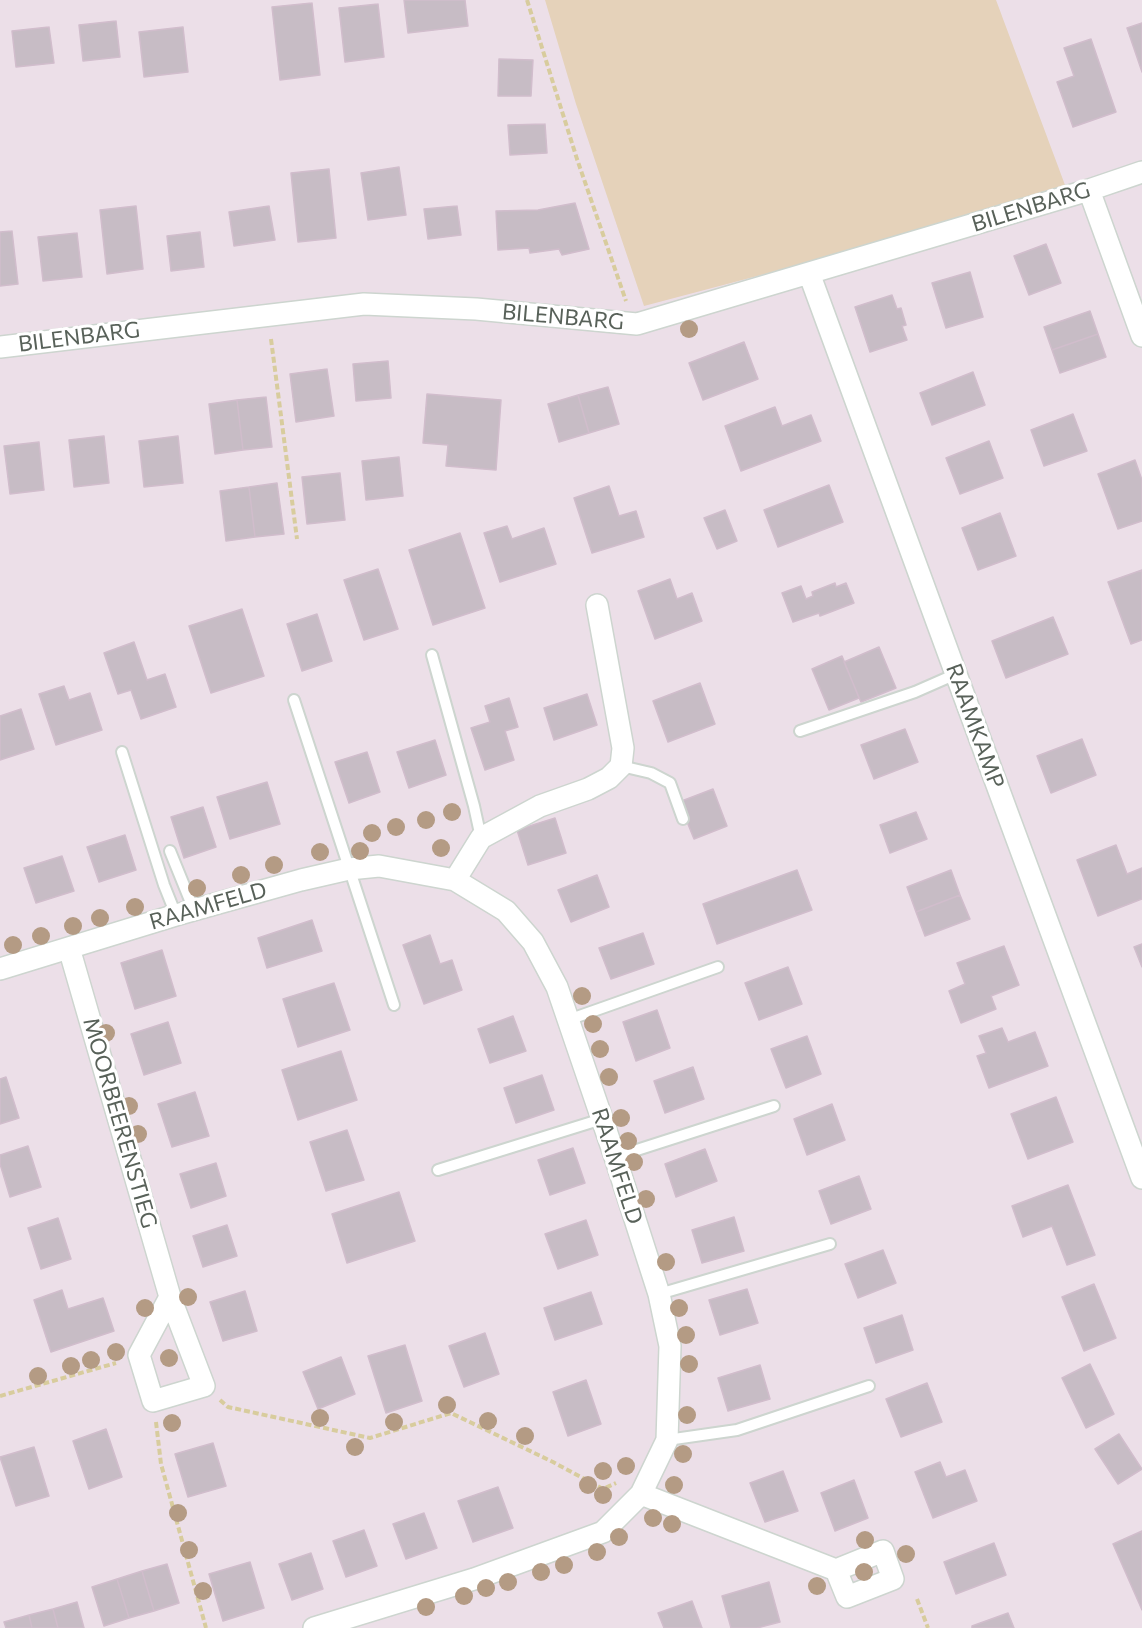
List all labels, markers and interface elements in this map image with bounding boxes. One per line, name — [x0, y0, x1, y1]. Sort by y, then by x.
street label: BILENBARG — [969, 176, 1093, 238]
street label: BILENBARG — [501, 299, 625, 335]
street label: BILENBARG — [17, 316, 141, 358]
street label: RAAMKAMP — [940, 660, 1010, 792]
street label: RAAMFELD — [146, 877, 270, 935]
street label: MOORBEERENSTIEG — [77, 1015, 163, 1231]
street label: RAAMFELD — [586, 1105, 648, 1227]

